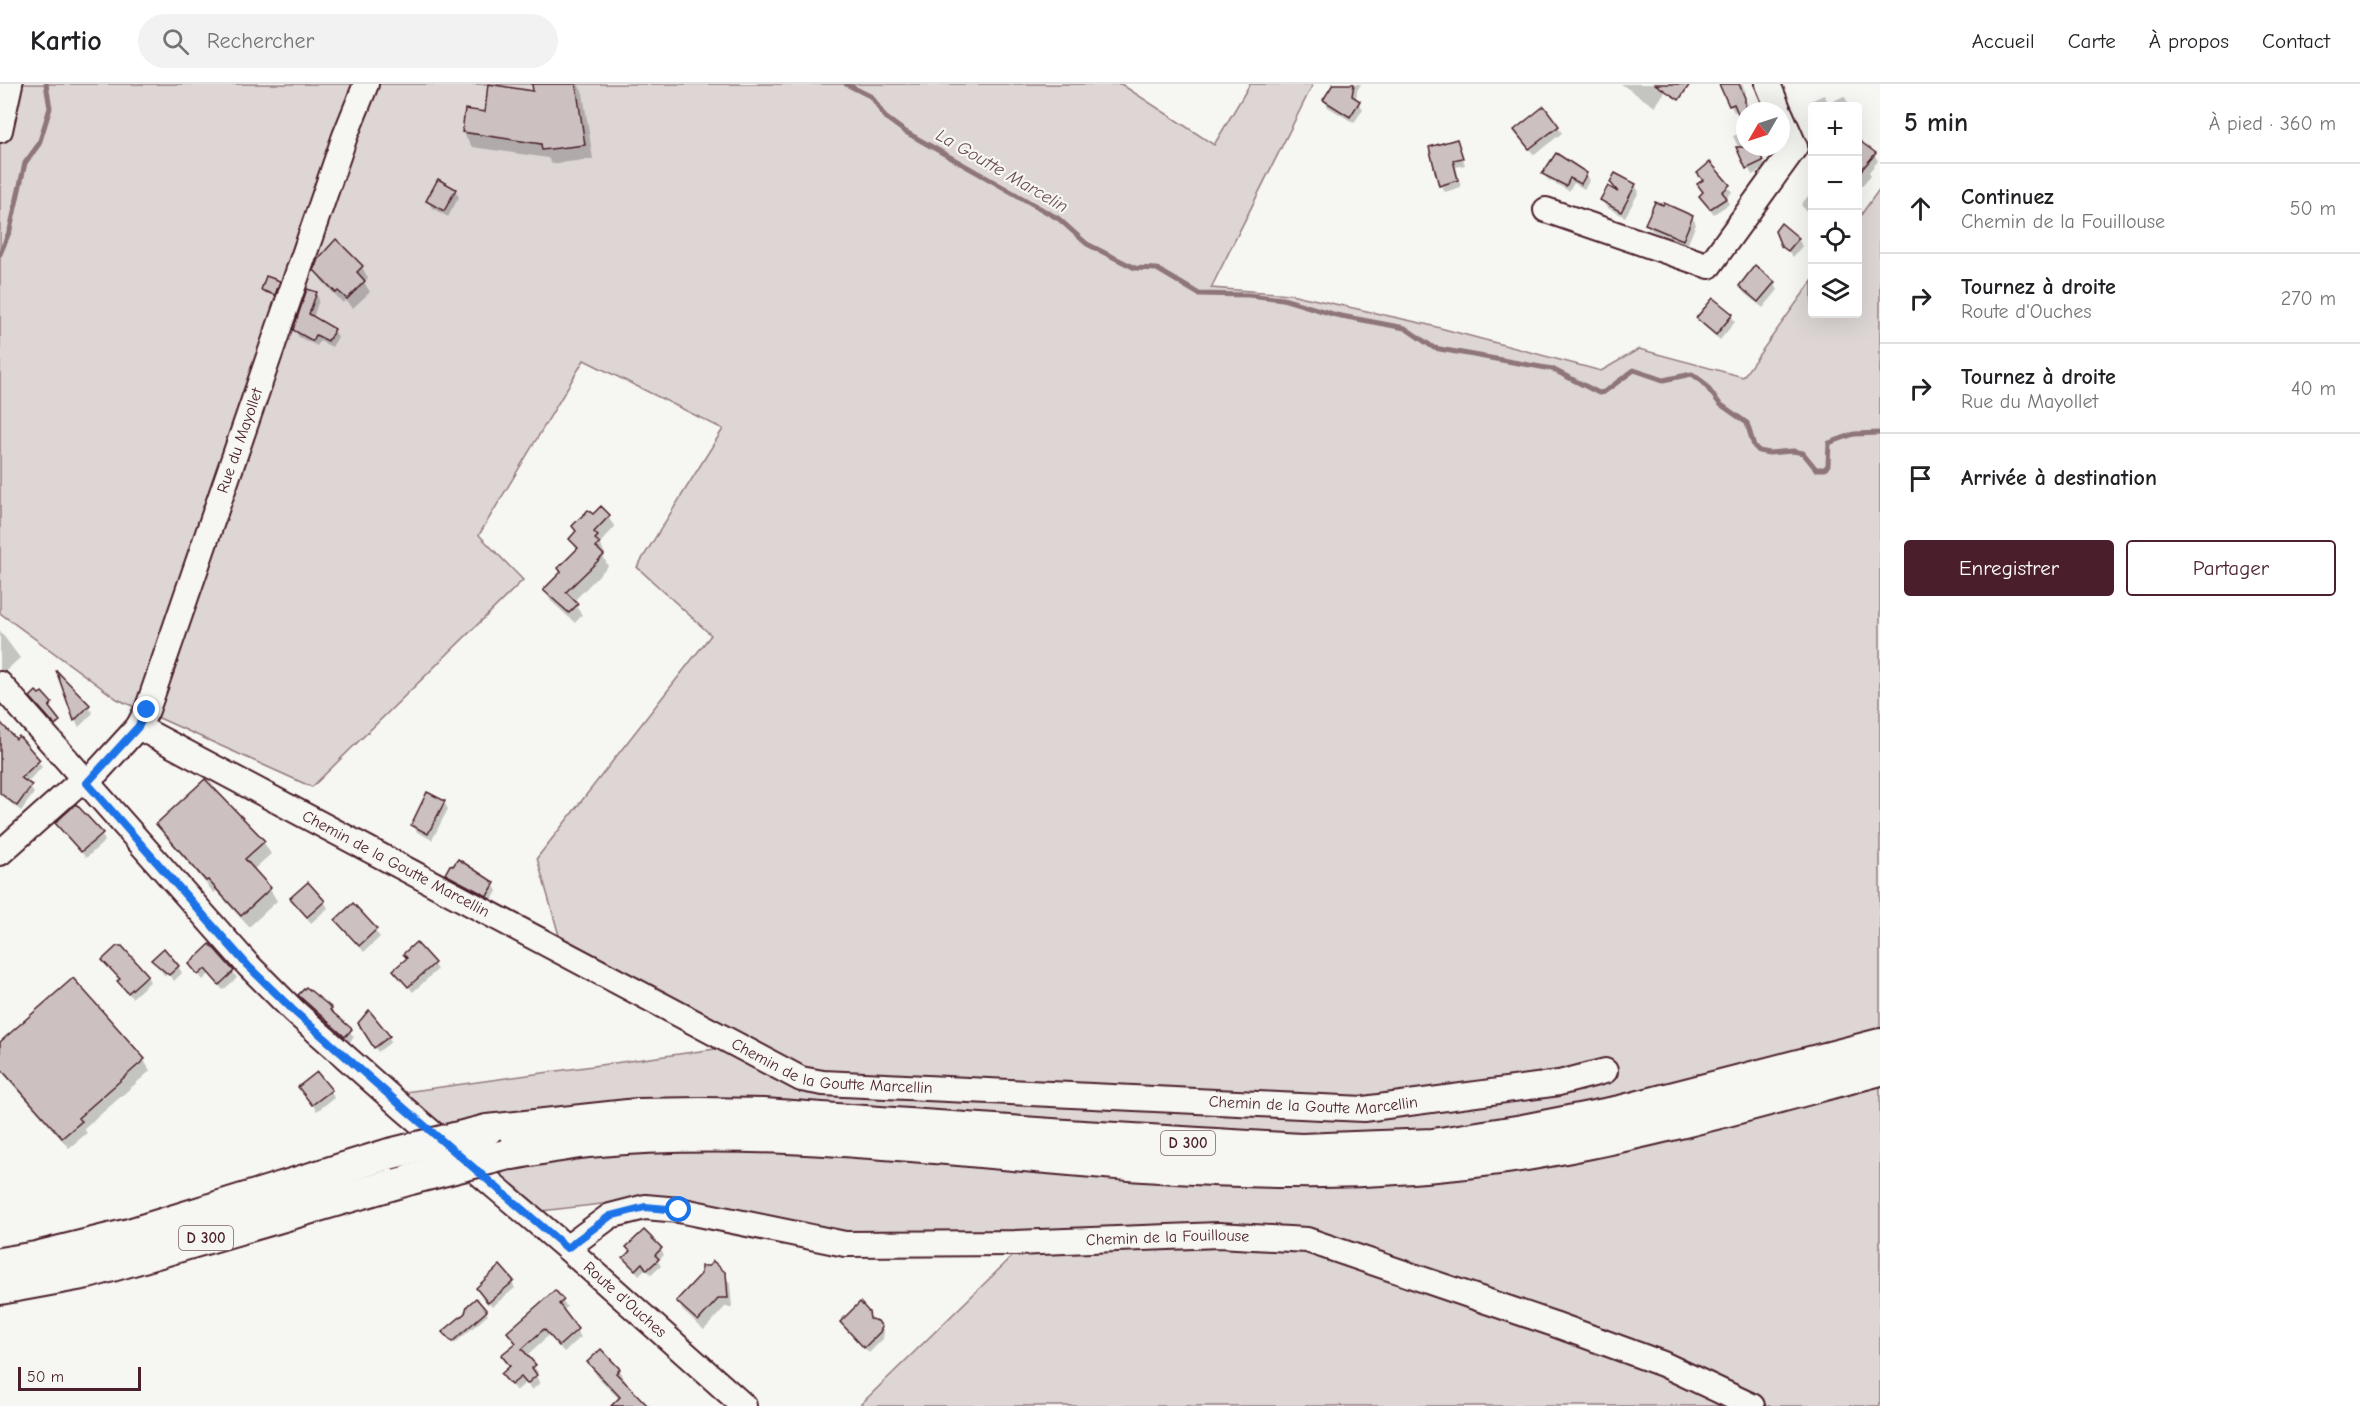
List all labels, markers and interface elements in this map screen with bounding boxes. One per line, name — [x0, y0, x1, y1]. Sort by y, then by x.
search box — [138, 14, 558, 68]
text: Kartio — [30, 25, 102, 57]
icon: search — [159, 25, 192, 58]
text: Rechercher — [207, 28, 314, 54]
text: Accueil — [1972, 29, 2035, 53]
text: Carte — [2068, 29, 2116, 53]
text: À propos — [2149, 29, 2229, 53]
text: Contact — [2262, 29, 2330, 53]
north arrow — [1736, 102, 1790, 156]
map controls — [1808, 102, 1862, 318]
button: + — [1808, 102, 1862, 156]
text: 5 min — [1904, 108, 1968, 138]
text: À pied · 360 m — [2209, 112, 2336, 135]
water label: La Goutte Marcelin — [932, 125, 1072, 217]
button: − — [1808, 156, 1862, 210]
text: Continuez — [1961, 184, 2054, 210]
icon: ahead — [1904, 192, 1937, 225]
text: 50 m — [2290, 197, 2336, 220]
button: locate — [1808, 210, 1862, 264]
text: Chemin de la Fouillouse — [1961, 210, 2165, 233]
button: layers — [1808, 264, 1862, 318]
text: Tournez à droite — [1961, 274, 2116, 300]
icon: right — [1904, 282, 1937, 315]
text: 270 m — [2281, 287, 2336, 310]
text: Route d'Ouches — [1961, 300, 2092, 323]
text: Tournez à droite — [1961, 364, 2116, 390]
icon: right — [1904, 372, 1937, 405]
text: 40 m — [2291, 377, 2336, 400]
street label: Rue du Mayollet — [214, 385, 267, 495]
text: Rue du Mayollet — [1961, 390, 2098, 413]
icon: arrive — [1904, 462, 1937, 495]
text: Arrivée à destination — [1961, 465, 2157, 491]
button: Enregistrer — [1904, 540, 2114, 596]
button: Partager — [2126, 540, 2336, 596]
route end — [133, 696, 159, 722]
street label: Chemin de la Goutte Marcellin — [299, 807, 493, 921]
street label: Chemin de la Goutte Marcellin — [728, 1035, 933, 1097]
street label: Chemin de la Goutte Marcellin — [1208, 1093, 1419, 1118]
road number: D 300 — [1161, 1131, 1215, 1155]
route start — [665, 1196, 691, 1222]
road number: D 300 — [179, 1226, 233, 1250]
street label: Chemin de la Fouillouse — [1086, 1226, 1250, 1249]
street label: Route d'Ouches — [580, 1258, 670, 1341]
scale bar — [18, 1364, 141, 1392]
text: 50 m — [27, 1368, 64, 1386]

